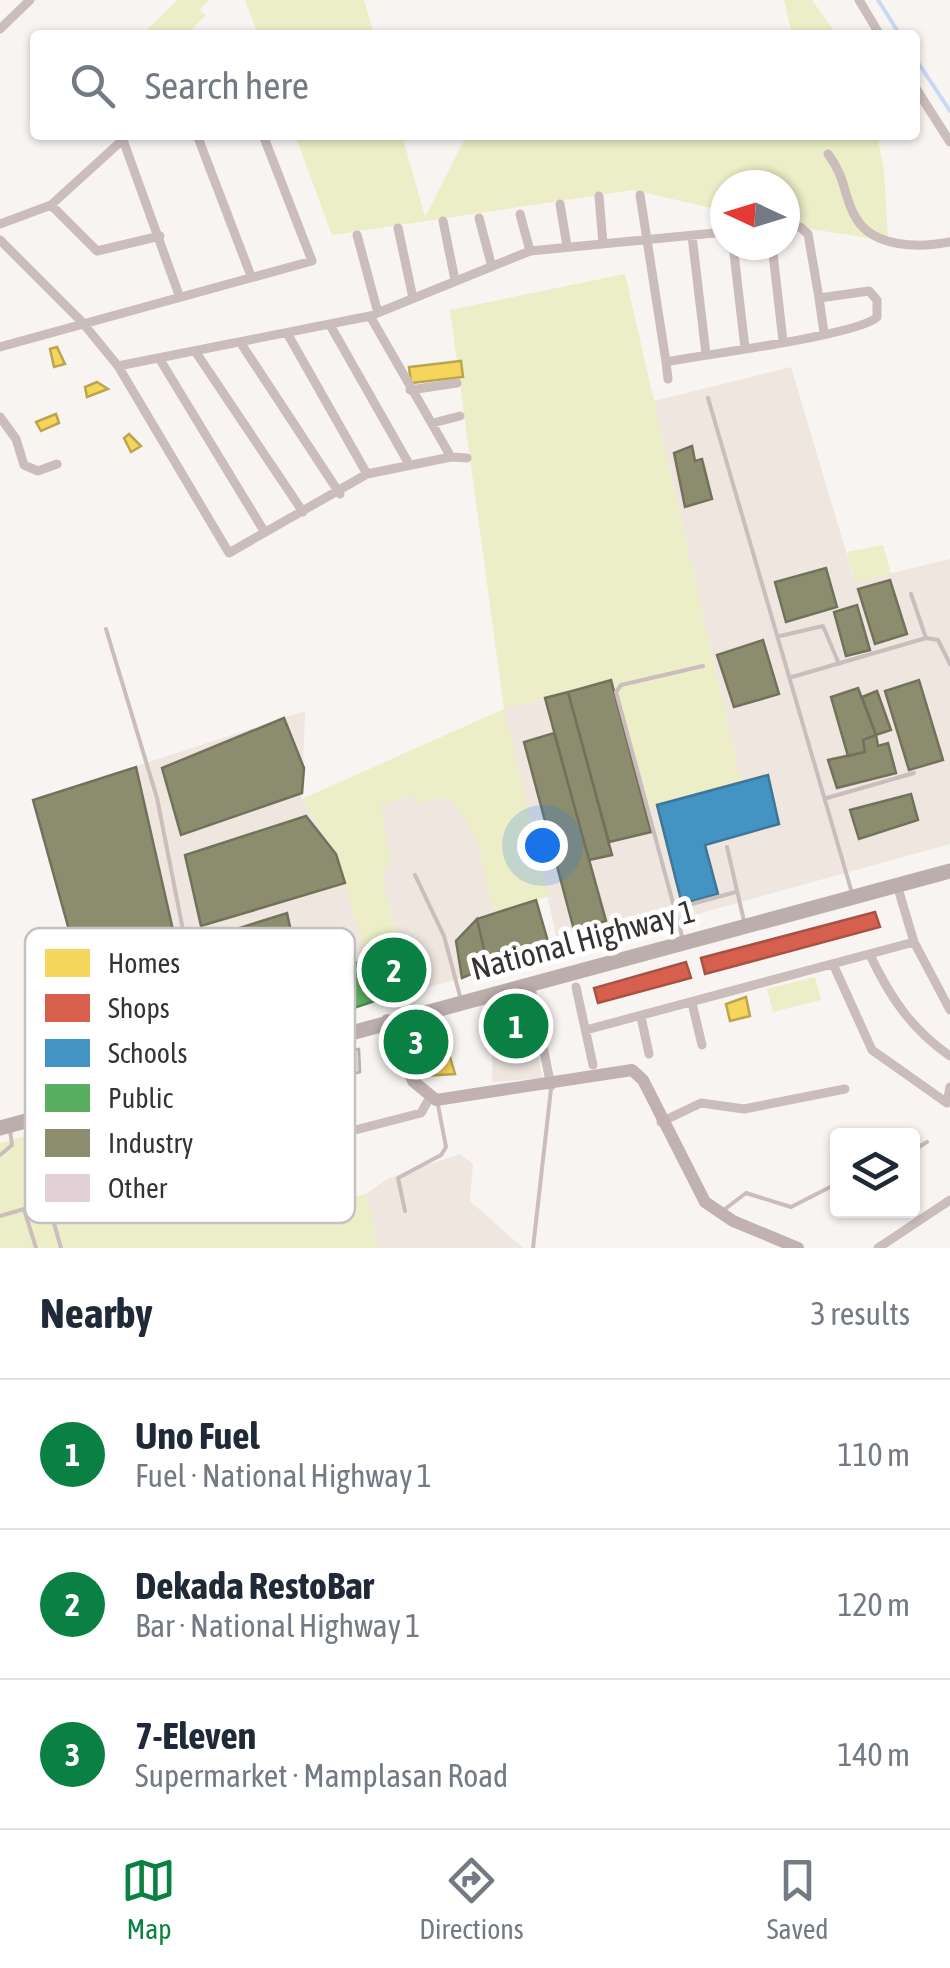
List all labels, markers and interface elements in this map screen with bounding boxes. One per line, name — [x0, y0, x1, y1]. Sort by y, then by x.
search box — [30, 30, 920, 140]
icon: search — [65, 58, 120, 113]
text: Search here — [145, 64, 309, 107]
north arrow — [710, 170, 800, 260]
your location — [517, 820, 568, 871]
street label: National Highway 1 — [467, 892, 699, 987]
legend — [25, 928, 355, 1223]
pin: 2 — [362, 932, 426, 1008]
text: Homes — [108, 947, 180, 979]
pin: 1 — [484, 988, 548, 1064]
text: Shops — [108, 992, 170, 1024]
pin: 3 — [384, 1004, 448, 1080]
text: Schools — [108, 1037, 187, 1069]
text: Public — [108, 1082, 173, 1114]
text: Industry — [108, 1127, 193, 1159]
map controls — [830, 1128, 920, 1218]
button: layers — [830, 1128, 920, 1218]
text: Other — [108, 1172, 168, 1204]
text: Nearby — [40, 1289, 153, 1337]
text: 3 results — [811, 1295, 910, 1332]
text: Uno Fuel — [135, 1414, 260, 1457]
text: 1 — [65, 1436, 80, 1473]
text: 110 m — [837, 1436, 910, 1473]
text: Fuel · National Highway 1 — [135, 1457, 432, 1494]
text: Dekada RestoBar — [135, 1564, 374, 1607]
text: 2 — [65, 1586, 80, 1623]
text: 120 m — [837, 1586, 910, 1623]
text: Bar · National Highway 1 — [135, 1607, 420, 1644]
text: 7-Eleven — [135, 1714, 256, 1757]
text: 3 — [65, 1736, 80, 1773]
text: 140 m — [837, 1736, 910, 1773]
text: Supermarket · Mamplasan Road — [135, 1757, 508, 1794]
tab: Map — [121, 1853, 176, 1945]
tab: Directions — [419, 1853, 524, 1945]
tab: Saved — [767, 1853, 829, 1945]

